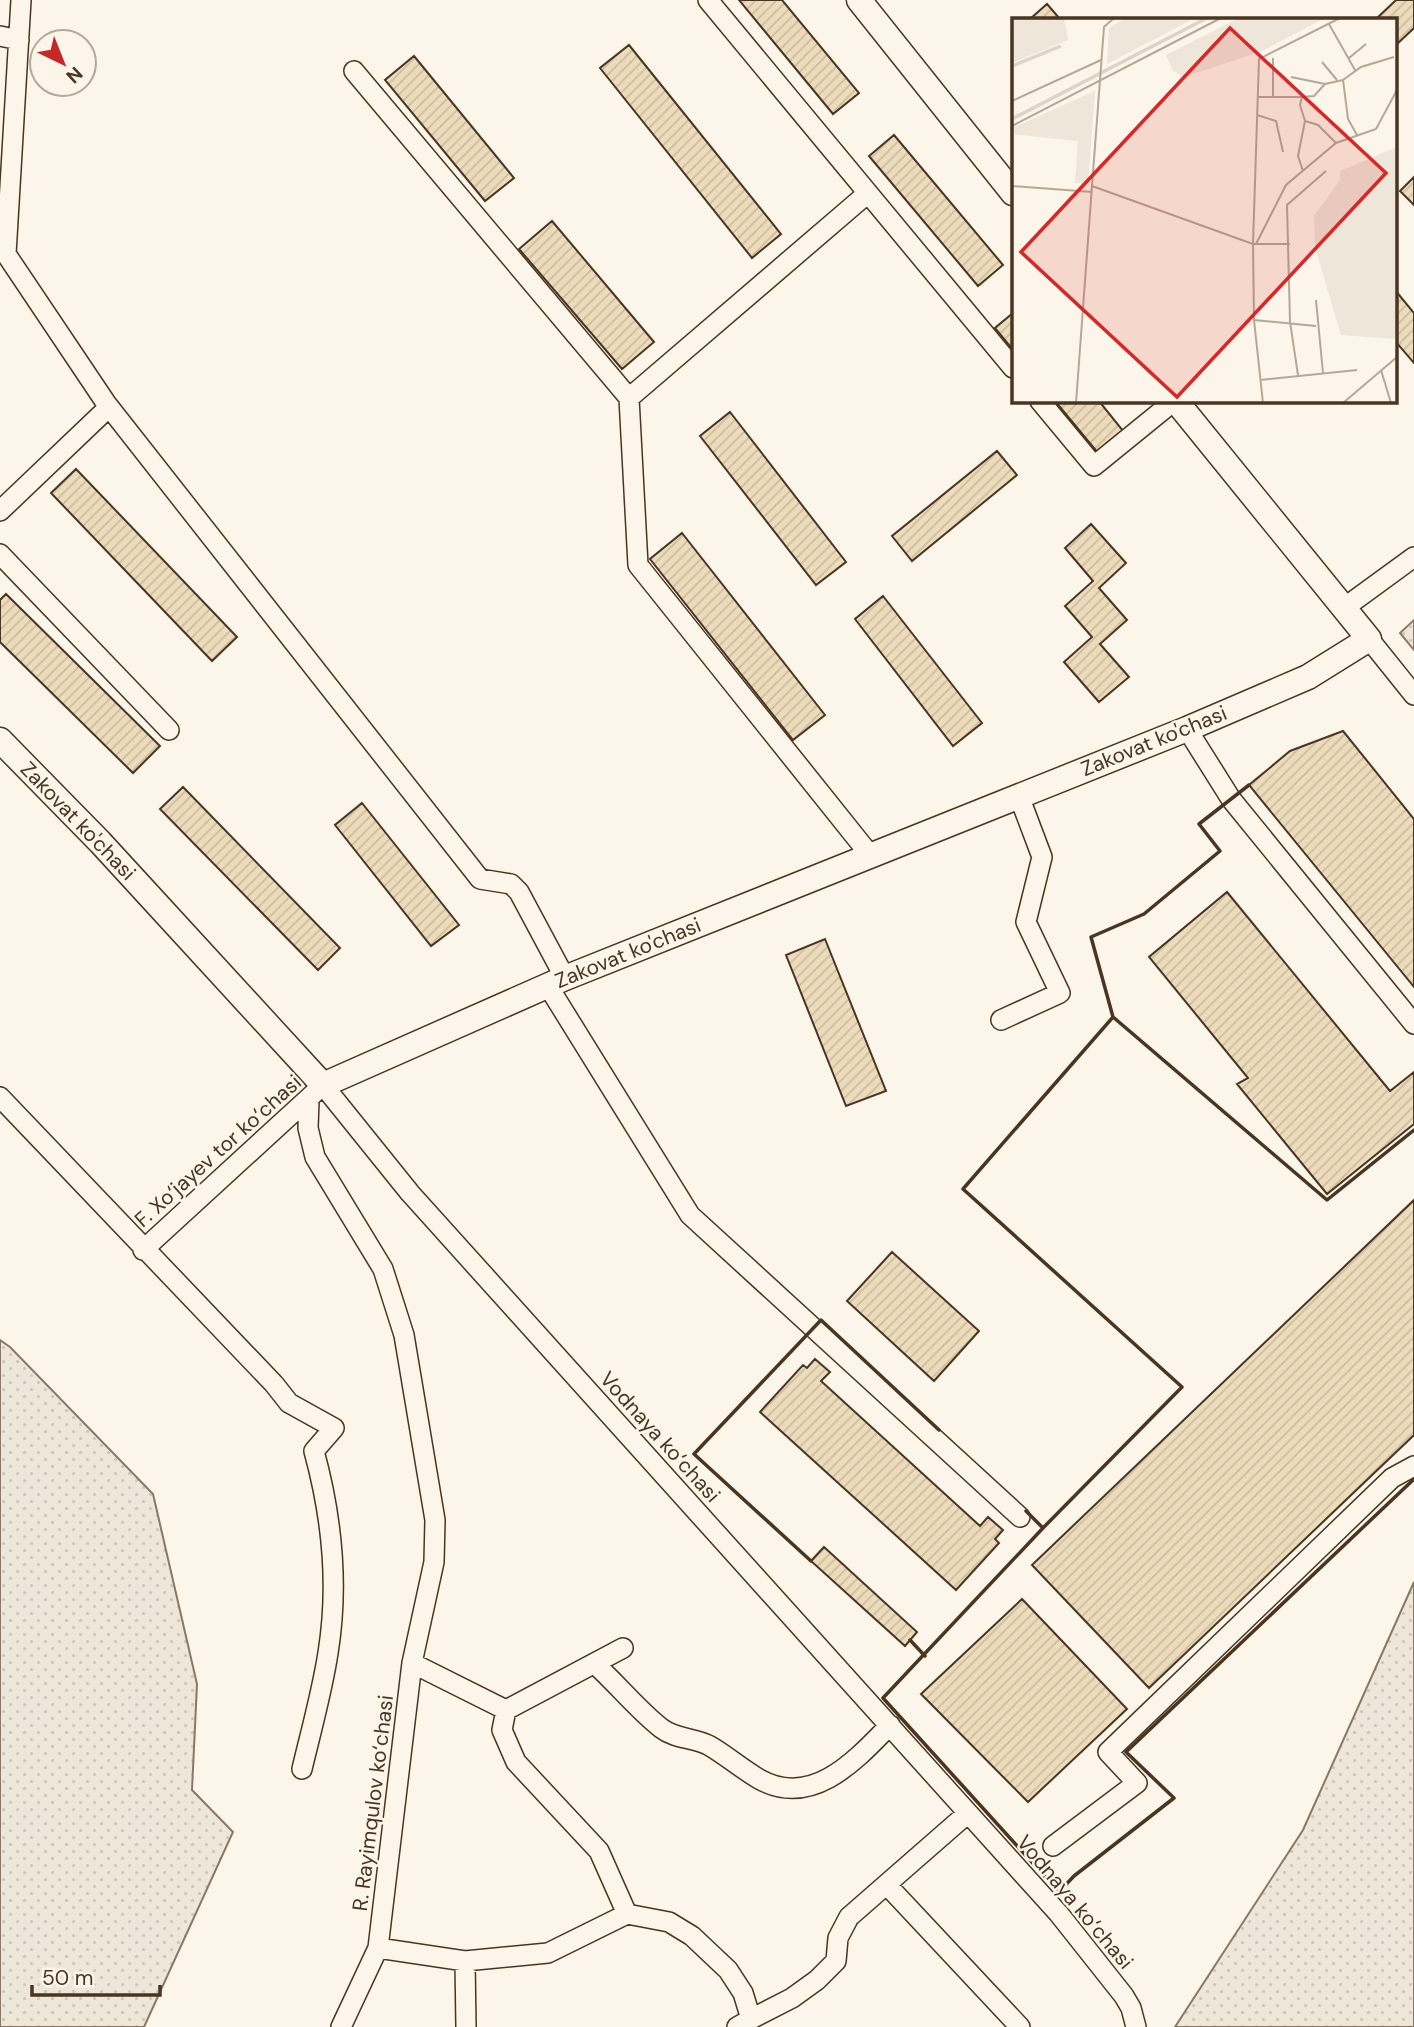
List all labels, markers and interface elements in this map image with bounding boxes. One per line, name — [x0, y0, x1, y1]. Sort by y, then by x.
inset map — [1012, 18, 1396, 402]
north arrow — [28, 28, 98, 98]
text: N — [61, 61, 88, 89]
street label: Zakovat ko'chasi — [1077, 699, 1231, 783]
street label: Zakovat ko'chasi — [14, 756, 142, 886]
street label: Zakovat ko'chasi — [551, 911, 705, 995]
street label: F. Xo‘jayev tor ko‘chasi — [129, 1069, 307, 1233]
street label: Vodnaya ko‘chasi — [594, 1365, 726, 1509]
street label: R. Rayimqulov ko‘chasi — [346, 1694, 400, 1912]
street label: Vodnaya ko‘chasi — [1011, 1829, 1139, 1975]
scale bar — [32, 1954, 159, 1998]
text: 50 m — [42, 1964, 93, 1992]

